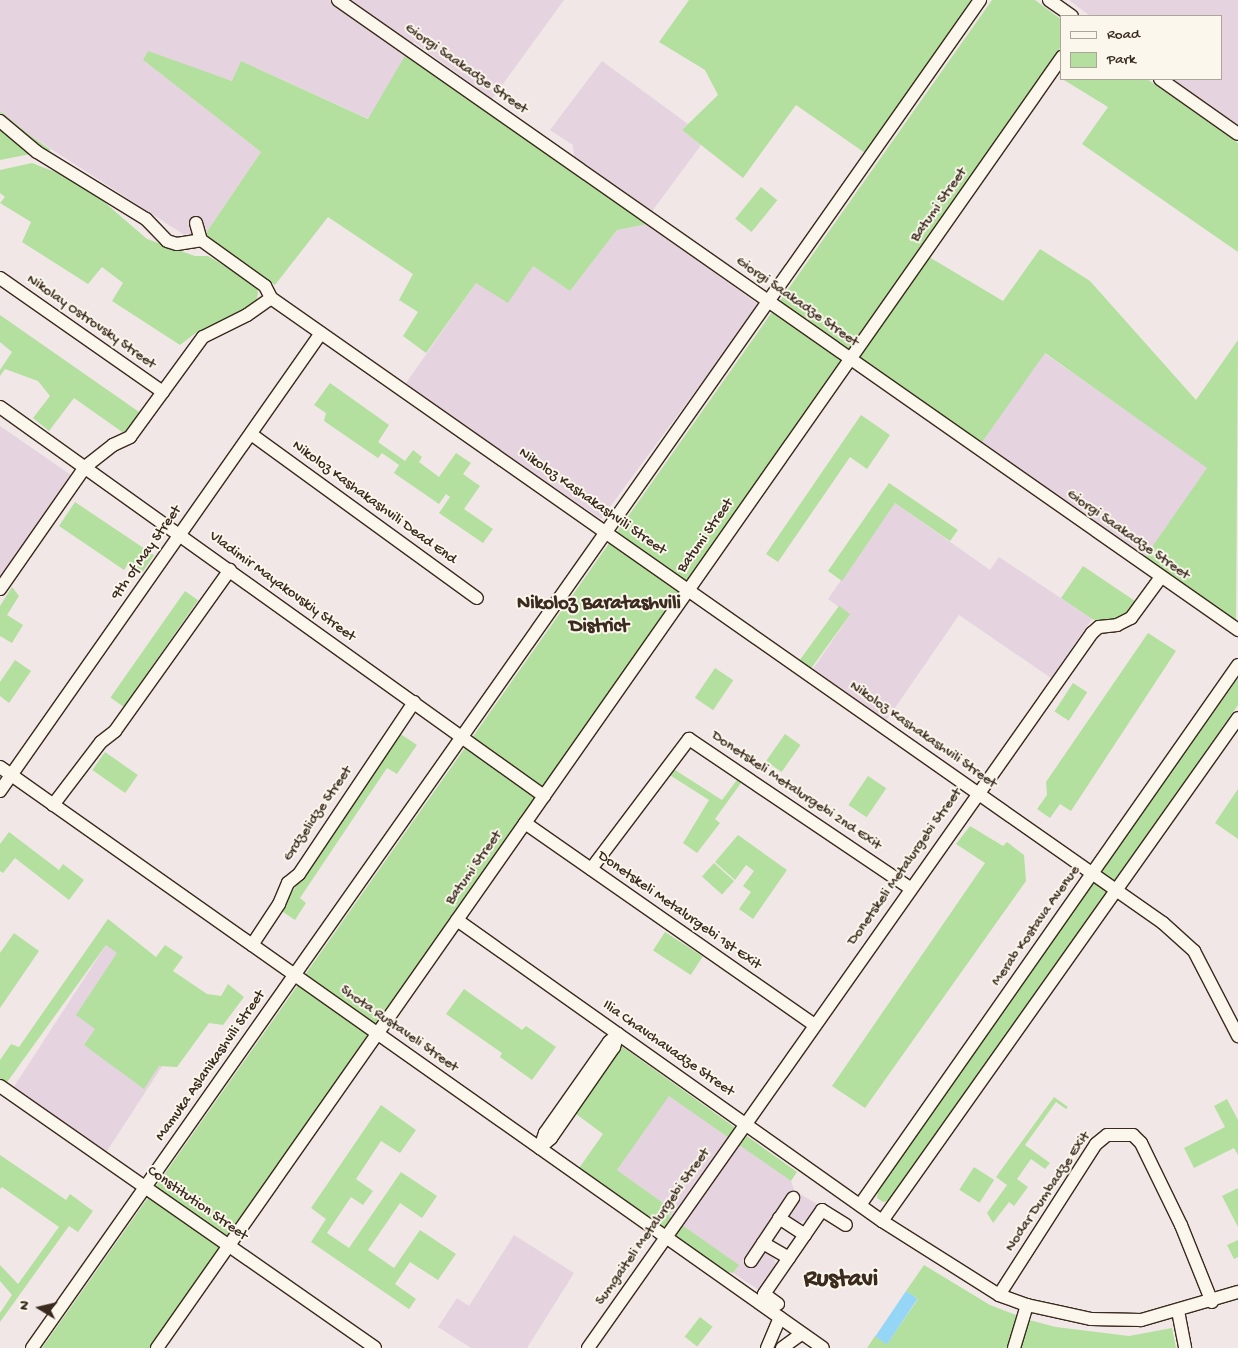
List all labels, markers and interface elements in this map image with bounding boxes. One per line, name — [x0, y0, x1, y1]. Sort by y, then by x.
legend — [1060, 15, 1223, 80]
street label: Giorgi Saakadze Street — [401, 20, 531, 118]
text: Road — [1107, 26, 1140, 44]
text: Park — [1107, 51, 1136, 69]
street label: Batumi Street — [907, 164, 971, 246]
street label: Giorgi Saakadze Street — [732, 253, 862, 351]
street label: Nikolay Ostrovsky Street — [23, 271, 159, 373]
street label: Nikoloz Kashakashvili Dead End — [288, 437, 460, 569]
street label: Nikoloz Kashakashvili Street — [515, 444, 669, 560]
street label: Giorgi Saakadze Street — [1063, 486, 1193, 584]
street label: Batumi Street — [674, 495, 738, 577]
street label: 9th of May Street — [108, 502, 186, 604]
street label: Vladimir Mayakovskiy Street — [205, 528, 359, 646]
district label: Nikoloz Baratashvili District — [517, 593, 681, 640]
street label: Nikoloz Kashakashvili Street — [846, 677, 1000, 793]
street label: Donetskeli Metalurgebi 2nd Exit — [708, 727, 884, 855]
street label: Grdzelidze Street — [279, 763, 357, 865]
street label: Donetskeli Metalurgebi Street — [844, 785, 966, 949]
street label: Batumi Street — [442, 827, 506, 909]
street label: Donetskeli Metalurgebi 1st Exit — [594, 847, 764, 975]
street label: Merab Kostava Avenue — [988, 862, 1084, 990]
street label: Shota Rustaveli Street — [336, 981, 462, 1077]
street label: Mamuka Aslanikashvili Street — [152, 987, 270, 1145]
street label: Ilia Chavchavadze Street — [599, 997, 737, 1101]
street label: Nodar Dumbadze Exit — [1001, 1129, 1095, 1255]
street label: Sumgaiteli Metalurgebi Street — [592, 1145, 714, 1309]
street label: Constitution Street — [143, 1163, 251, 1245]
district label: Rustavi — [804, 1266, 878, 1296]
north arrow — [15, 1283, 65, 1333]
text: N — [16, 1300, 34, 1311]

